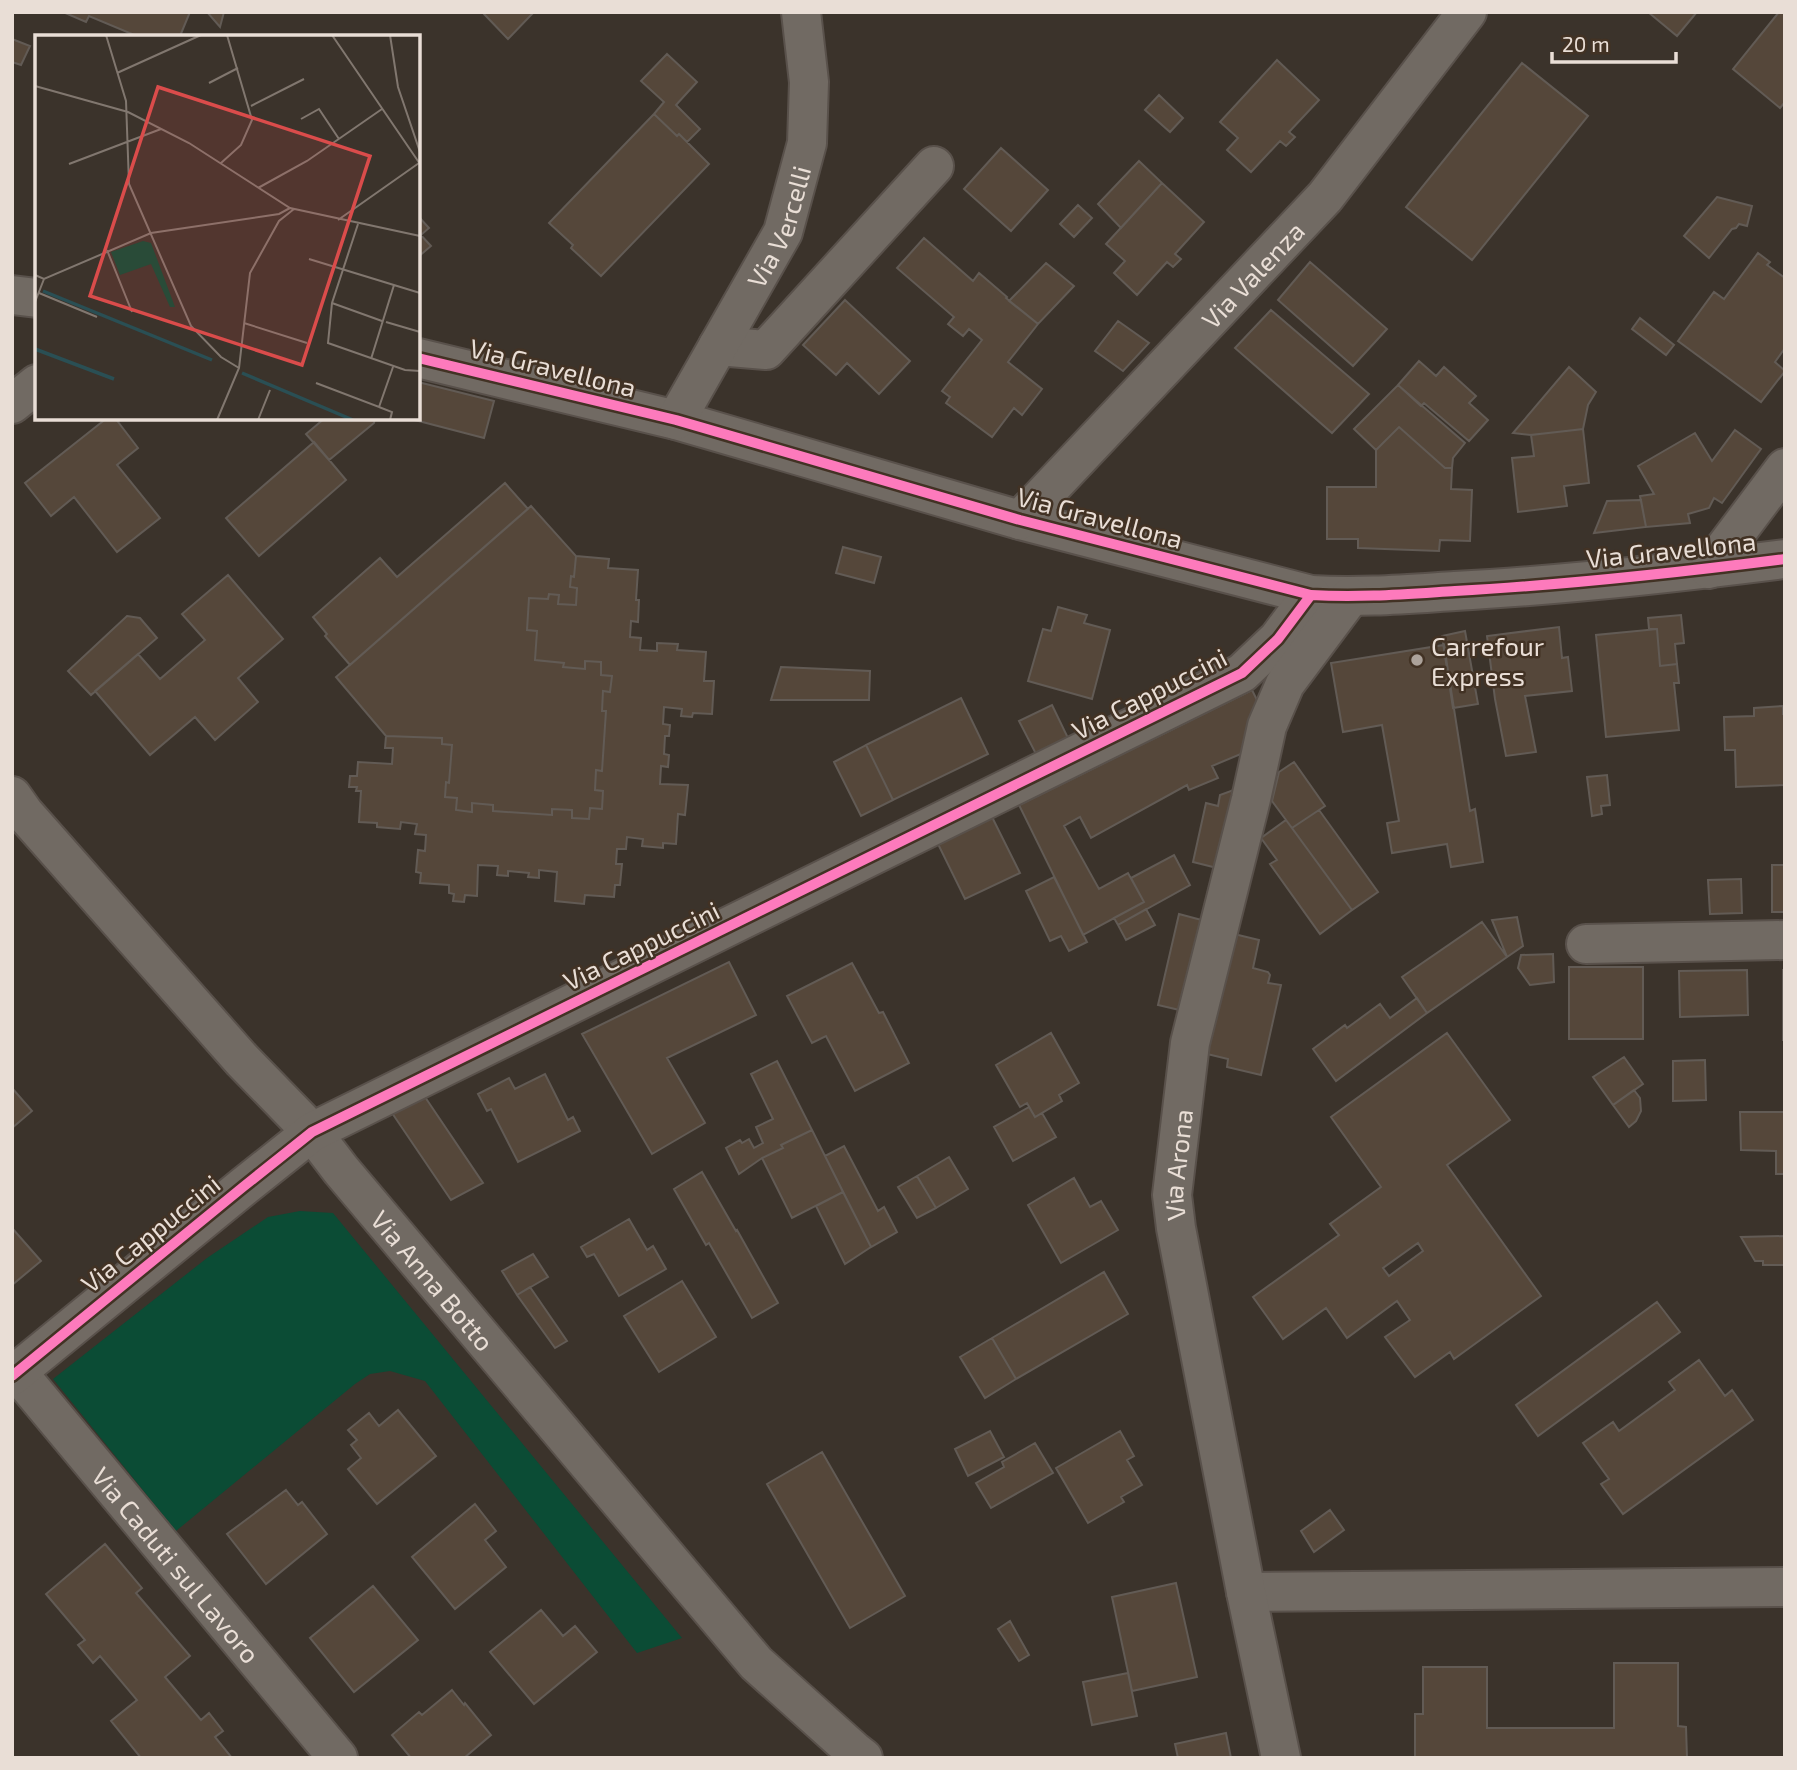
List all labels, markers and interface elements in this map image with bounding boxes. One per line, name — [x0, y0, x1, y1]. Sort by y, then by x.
scale bar — [1552, 21, 1676, 65]
text: 20 m — [1562, 31, 1610, 56]
inset map — [35, 35, 420, 420]
street label: Via Vercelli — [739, 162, 816, 293]
street label: Via Valenza — [1194, 214, 1310, 334]
street label: Via Gravellona — [467, 331, 639, 403]
street label: Via Gravellona — [1014, 480, 1186, 554]
street label: Via Gravellona — [1585, 525, 1757, 573]
place label: Carrefour Express — [1431, 630, 1544, 691]
street label: Via Cappuccini — [1066, 641, 1232, 745]
marker: Carrefour Express — [1409, 652, 1425, 668]
street label: Via Cappuccini — [558, 894, 724, 996]
street label: Via Arona — [1156, 1107, 1198, 1222]
street label: Via Cappuccini — [74, 1168, 226, 1298]
street label: Via Anna Botto — [366, 1203, 501, 1356]
street label: Via Caduti sul Lavoro — [87, 1460, 267, 1668]

